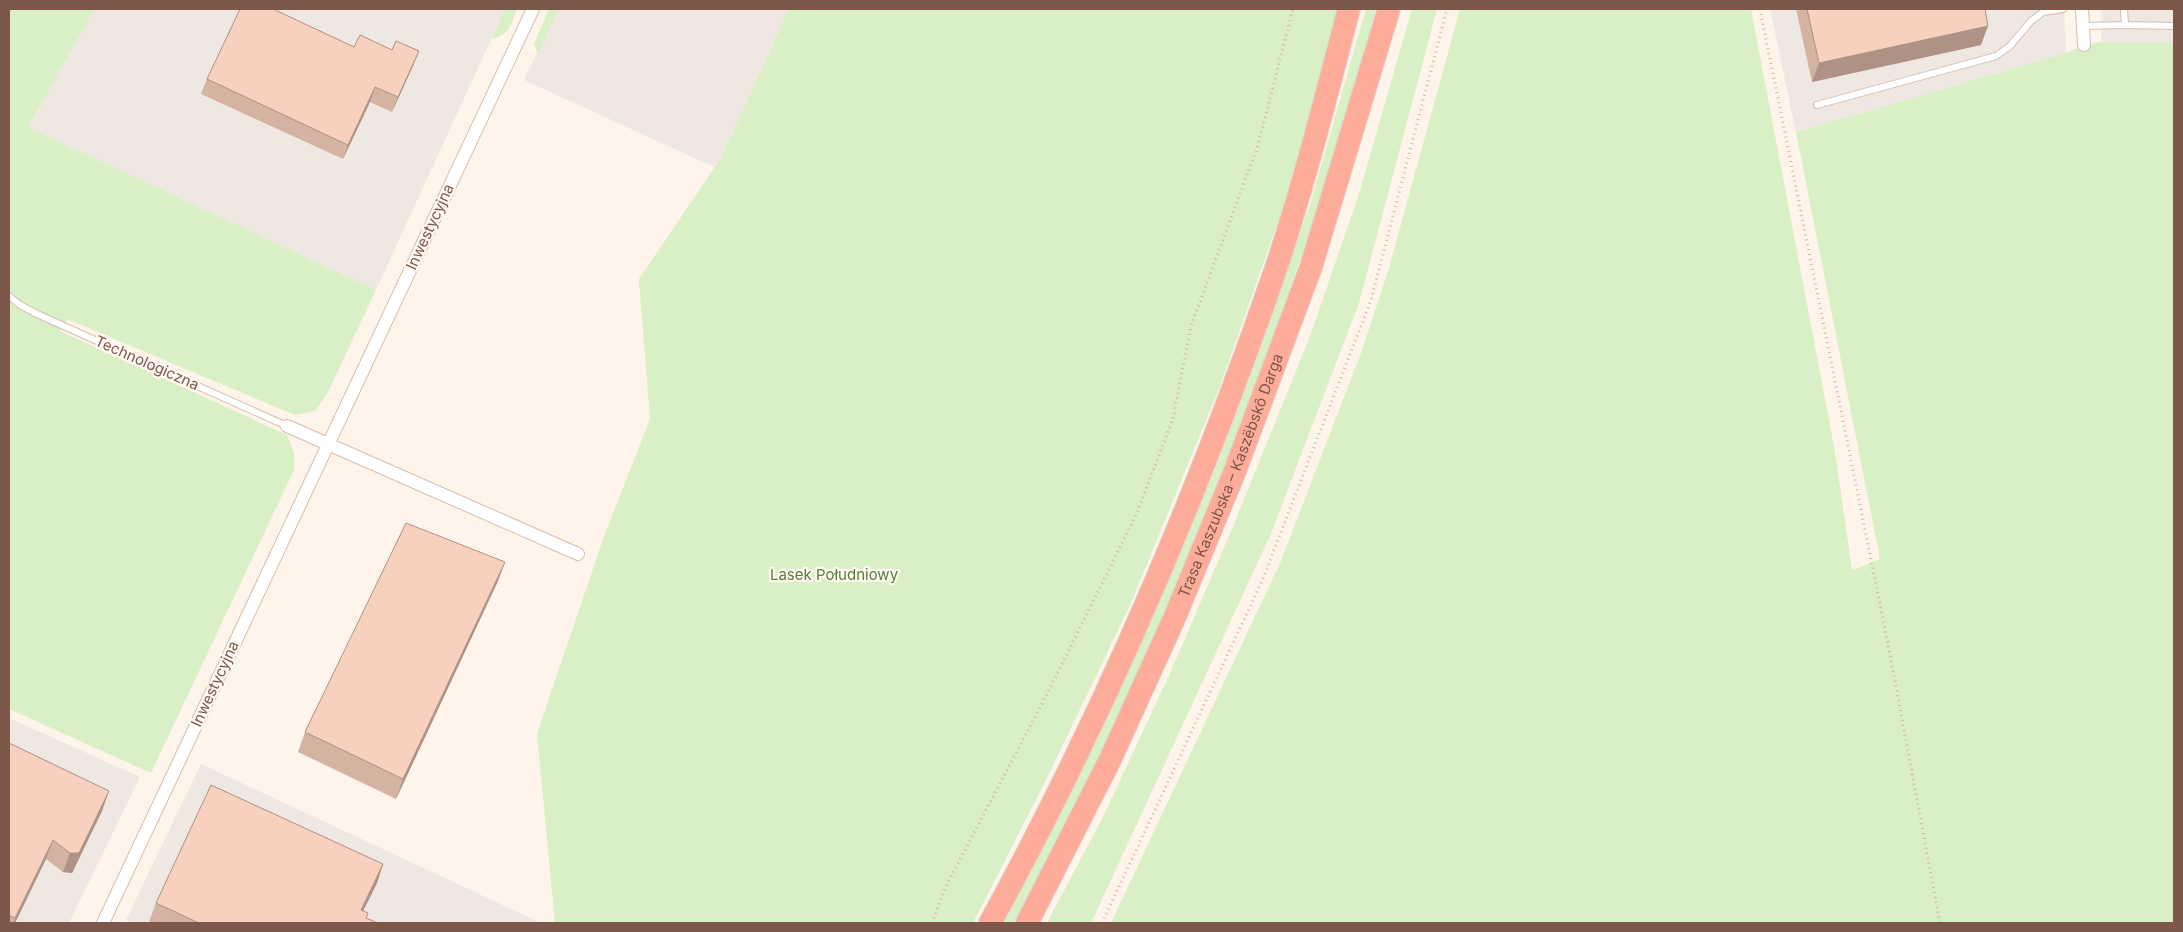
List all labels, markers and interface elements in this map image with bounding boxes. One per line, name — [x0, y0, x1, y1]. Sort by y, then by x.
street label: Inwestycyjna — [401, 181, 458, 273]
street label: Technologiczna — [92, 331, 202, 394]
street label: Trasa Kaszubska – Kaszëbskô Darga — [1174, 351, 1287, 600]
park label: Lasek Południowy — [770, 565, 899, 584]
street label: Inwestycyjna — [186, 638, 243, 730]

